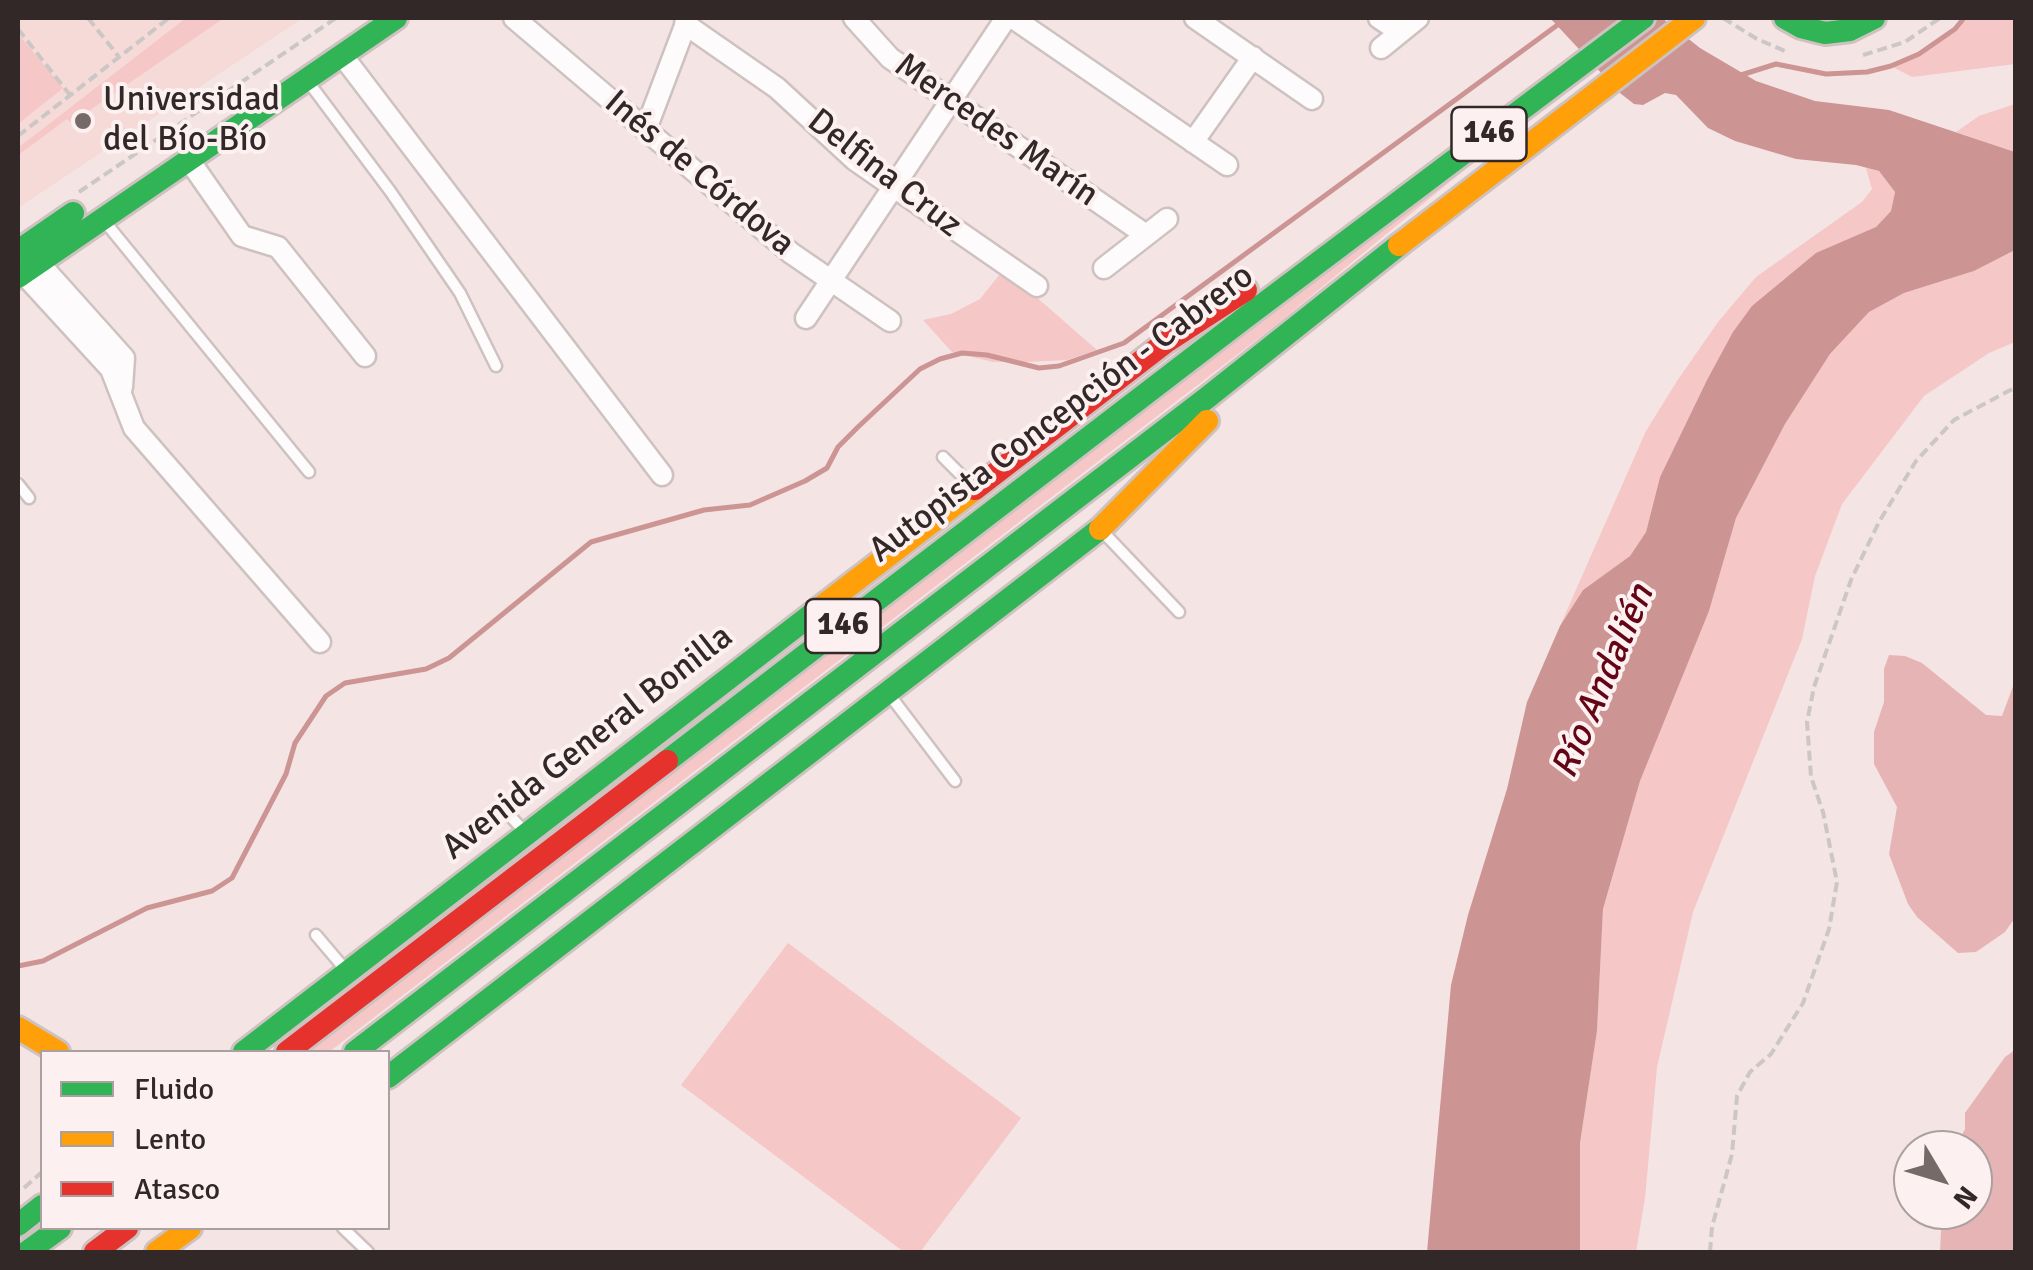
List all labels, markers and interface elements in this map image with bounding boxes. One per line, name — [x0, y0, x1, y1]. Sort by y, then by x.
street label: Mercedes Marín — [886, 45, 1106, 217]
place label: Universidad del Bío-Bío — [103, 80, 280, 162]
street label: Inés de Córdova — [595, 82, 803, 266]
street label: Delfina Cruz — [799, 101, 969, 247]
road number: 146 — [1452, 107, 1526, 161]
marker: Universidad del Bío-Bío — [72, 110, 94, 132]
street label: Autopista Concepción - Cabrero — [862, 256, 1262, 572]
water label: Río Andalién — [1543, 578, 1665, 786]
road number: 146 — [806, 599, 880, 653]
street label: Avenida General Bonilla — [434, 616, 742, 870]
legend — [40, 1050, 390, 1230]
text: Fluido — [134, 1071, 214, 1108]
text: Lento — [134, 1121, 206, 1158]
north arrow — [1893, 1130, 1993, 1230]
text: Atasco — [134, 1171, 220, 1208]
text: N — [1946, 1179, 1984, 1215]

